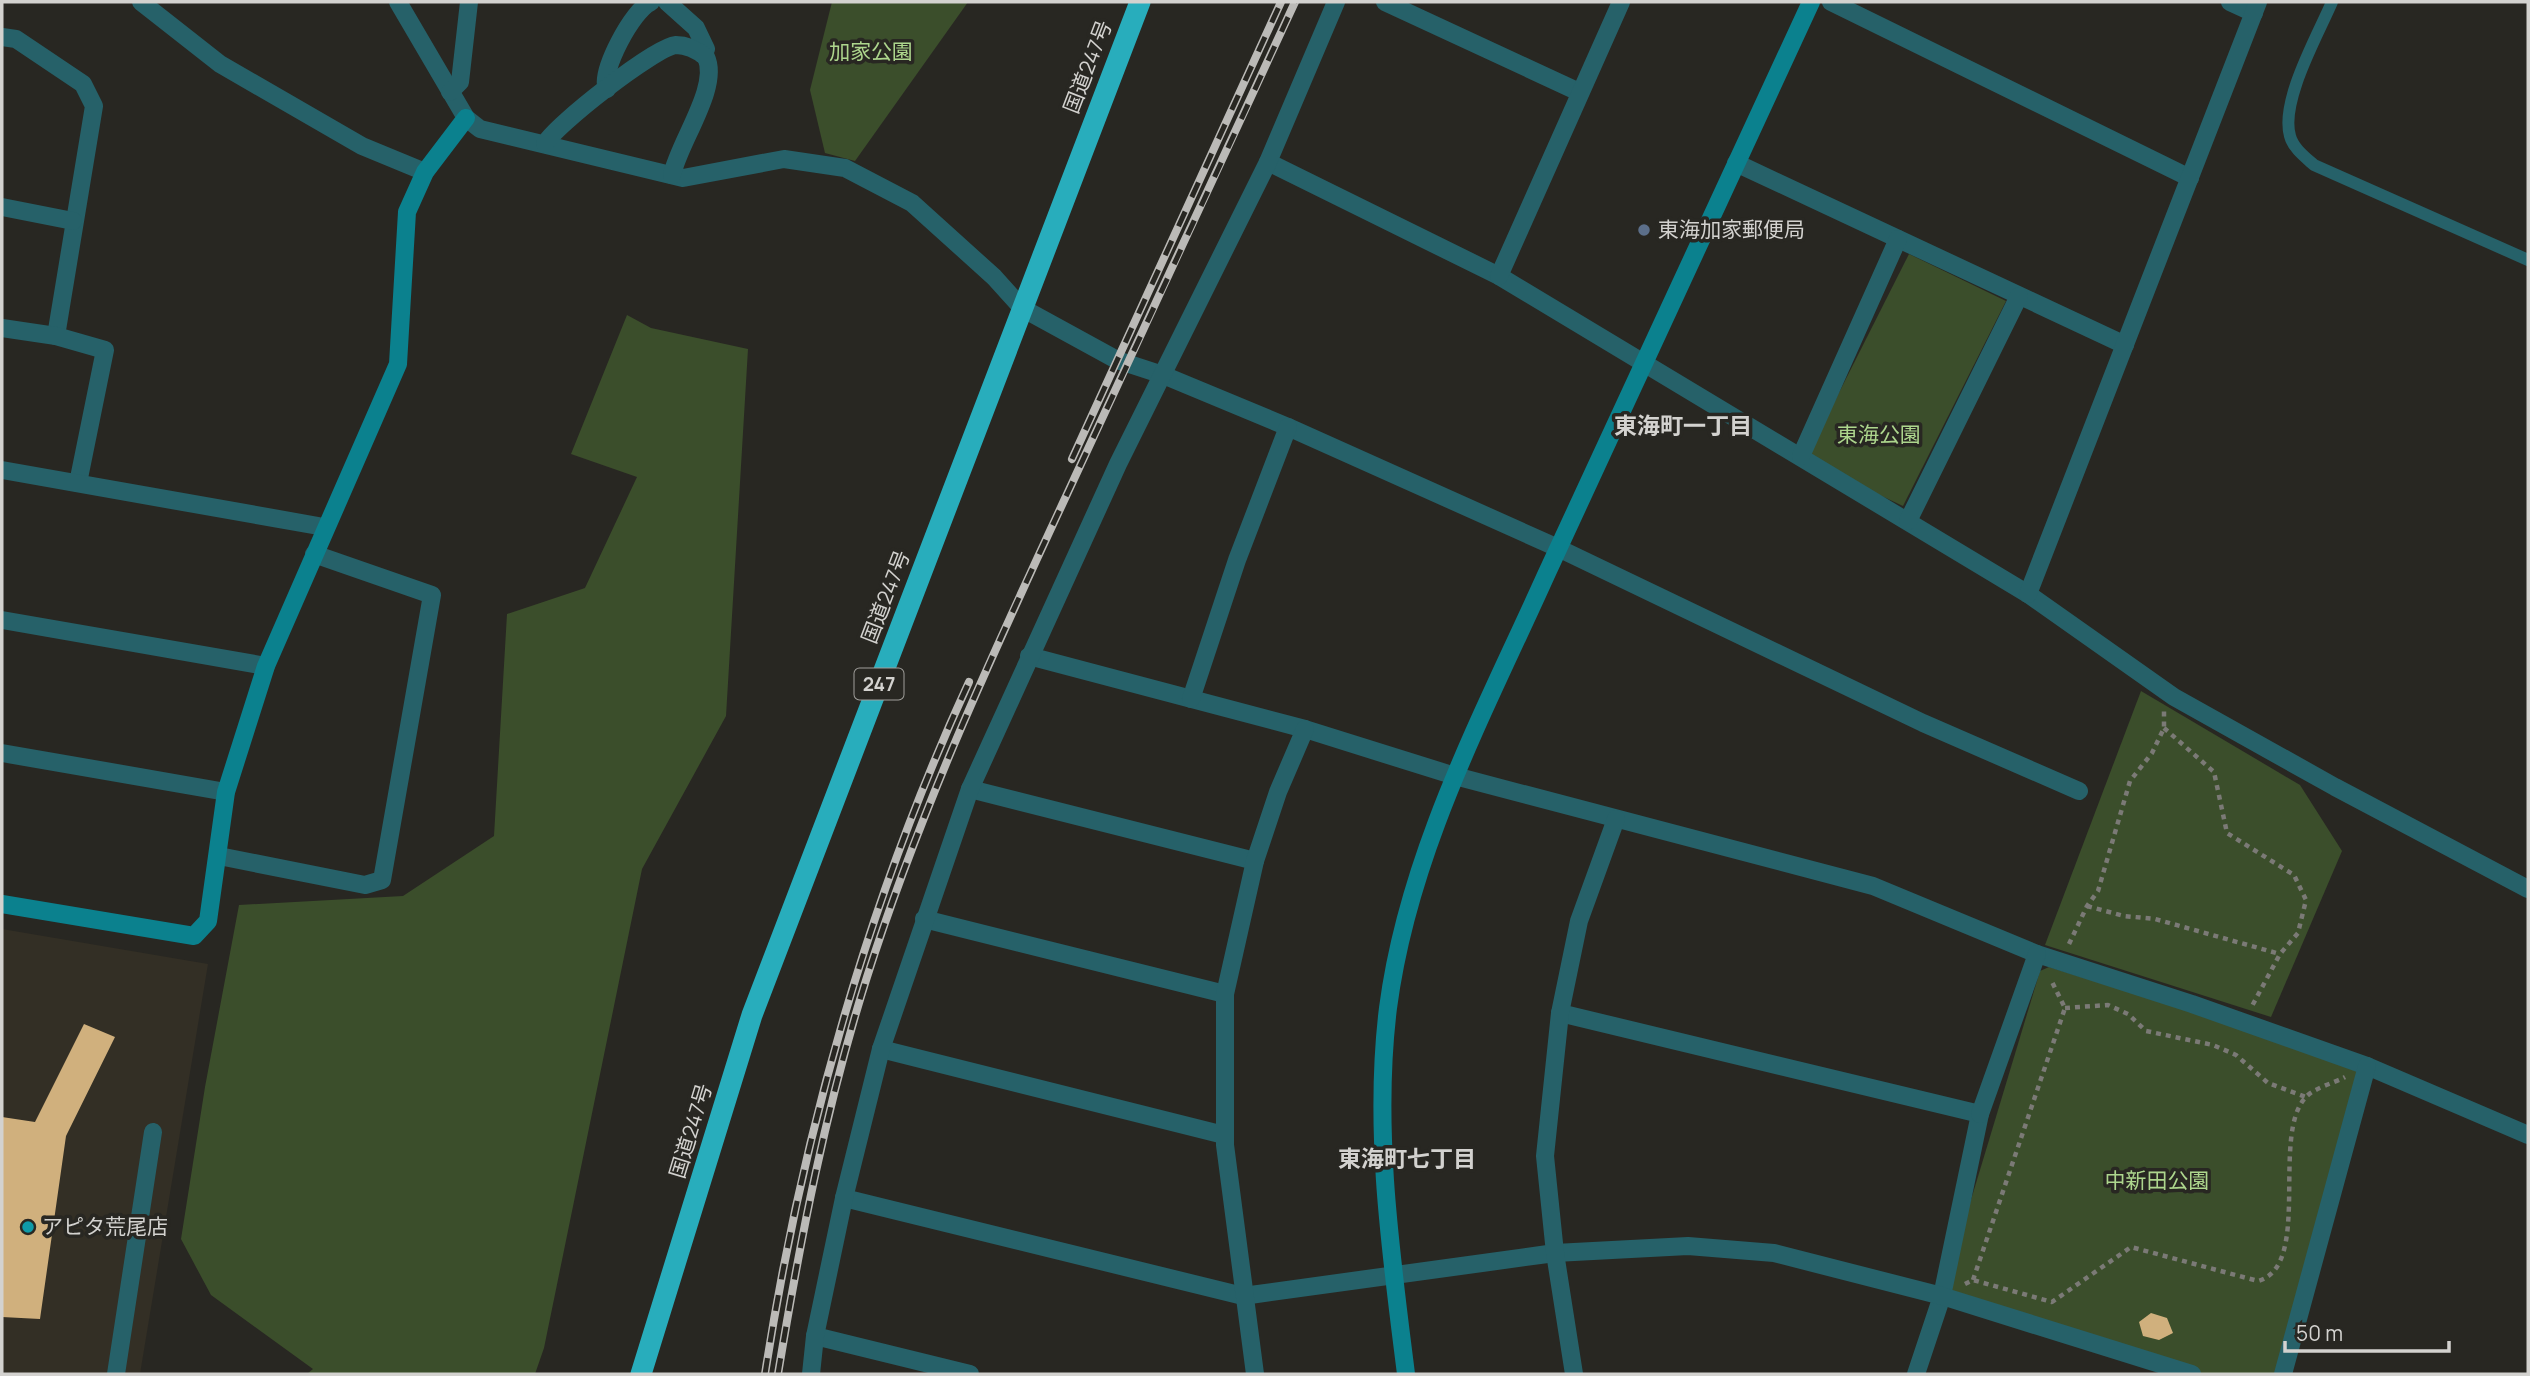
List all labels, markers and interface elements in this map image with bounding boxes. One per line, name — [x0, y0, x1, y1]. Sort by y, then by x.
street label: 国道247号 — [1057, 16, 1118, 117]
park label: 加家公園 — [829, 37, 913, 65]
place label: 東海加家郵便局 — [1658, 215, 1805, 243]
marker: 東海加家郵便局 — [1636, 222, 1652, 238]
district label: 東海町一丁目 — [1614, 409, 1752, 441]
park label: 東海公園 — [1837, 420, 1921, 448]
street label: 国道247号 — [855, 546, 916, 647]
road number: 247 — [854, 668, 903, 699]
street label: 国道247号 — [662, 1080, 718, 1181]
district label: 東海町七丁目 — [1338, 1142, 1476, 1174]
park label: 中新田公園 — [2105, 1166, 2210, 1194]
place label: アピタ荒尾店 — [42, 1212, 168, 1240]
marker: アピタ荒尾店 — [20, 1219, 36, 1235]
scale bar — [2285, 1310, 2450, 1354]
text: 50 m — [2296, 1319, 2343, 1347]

